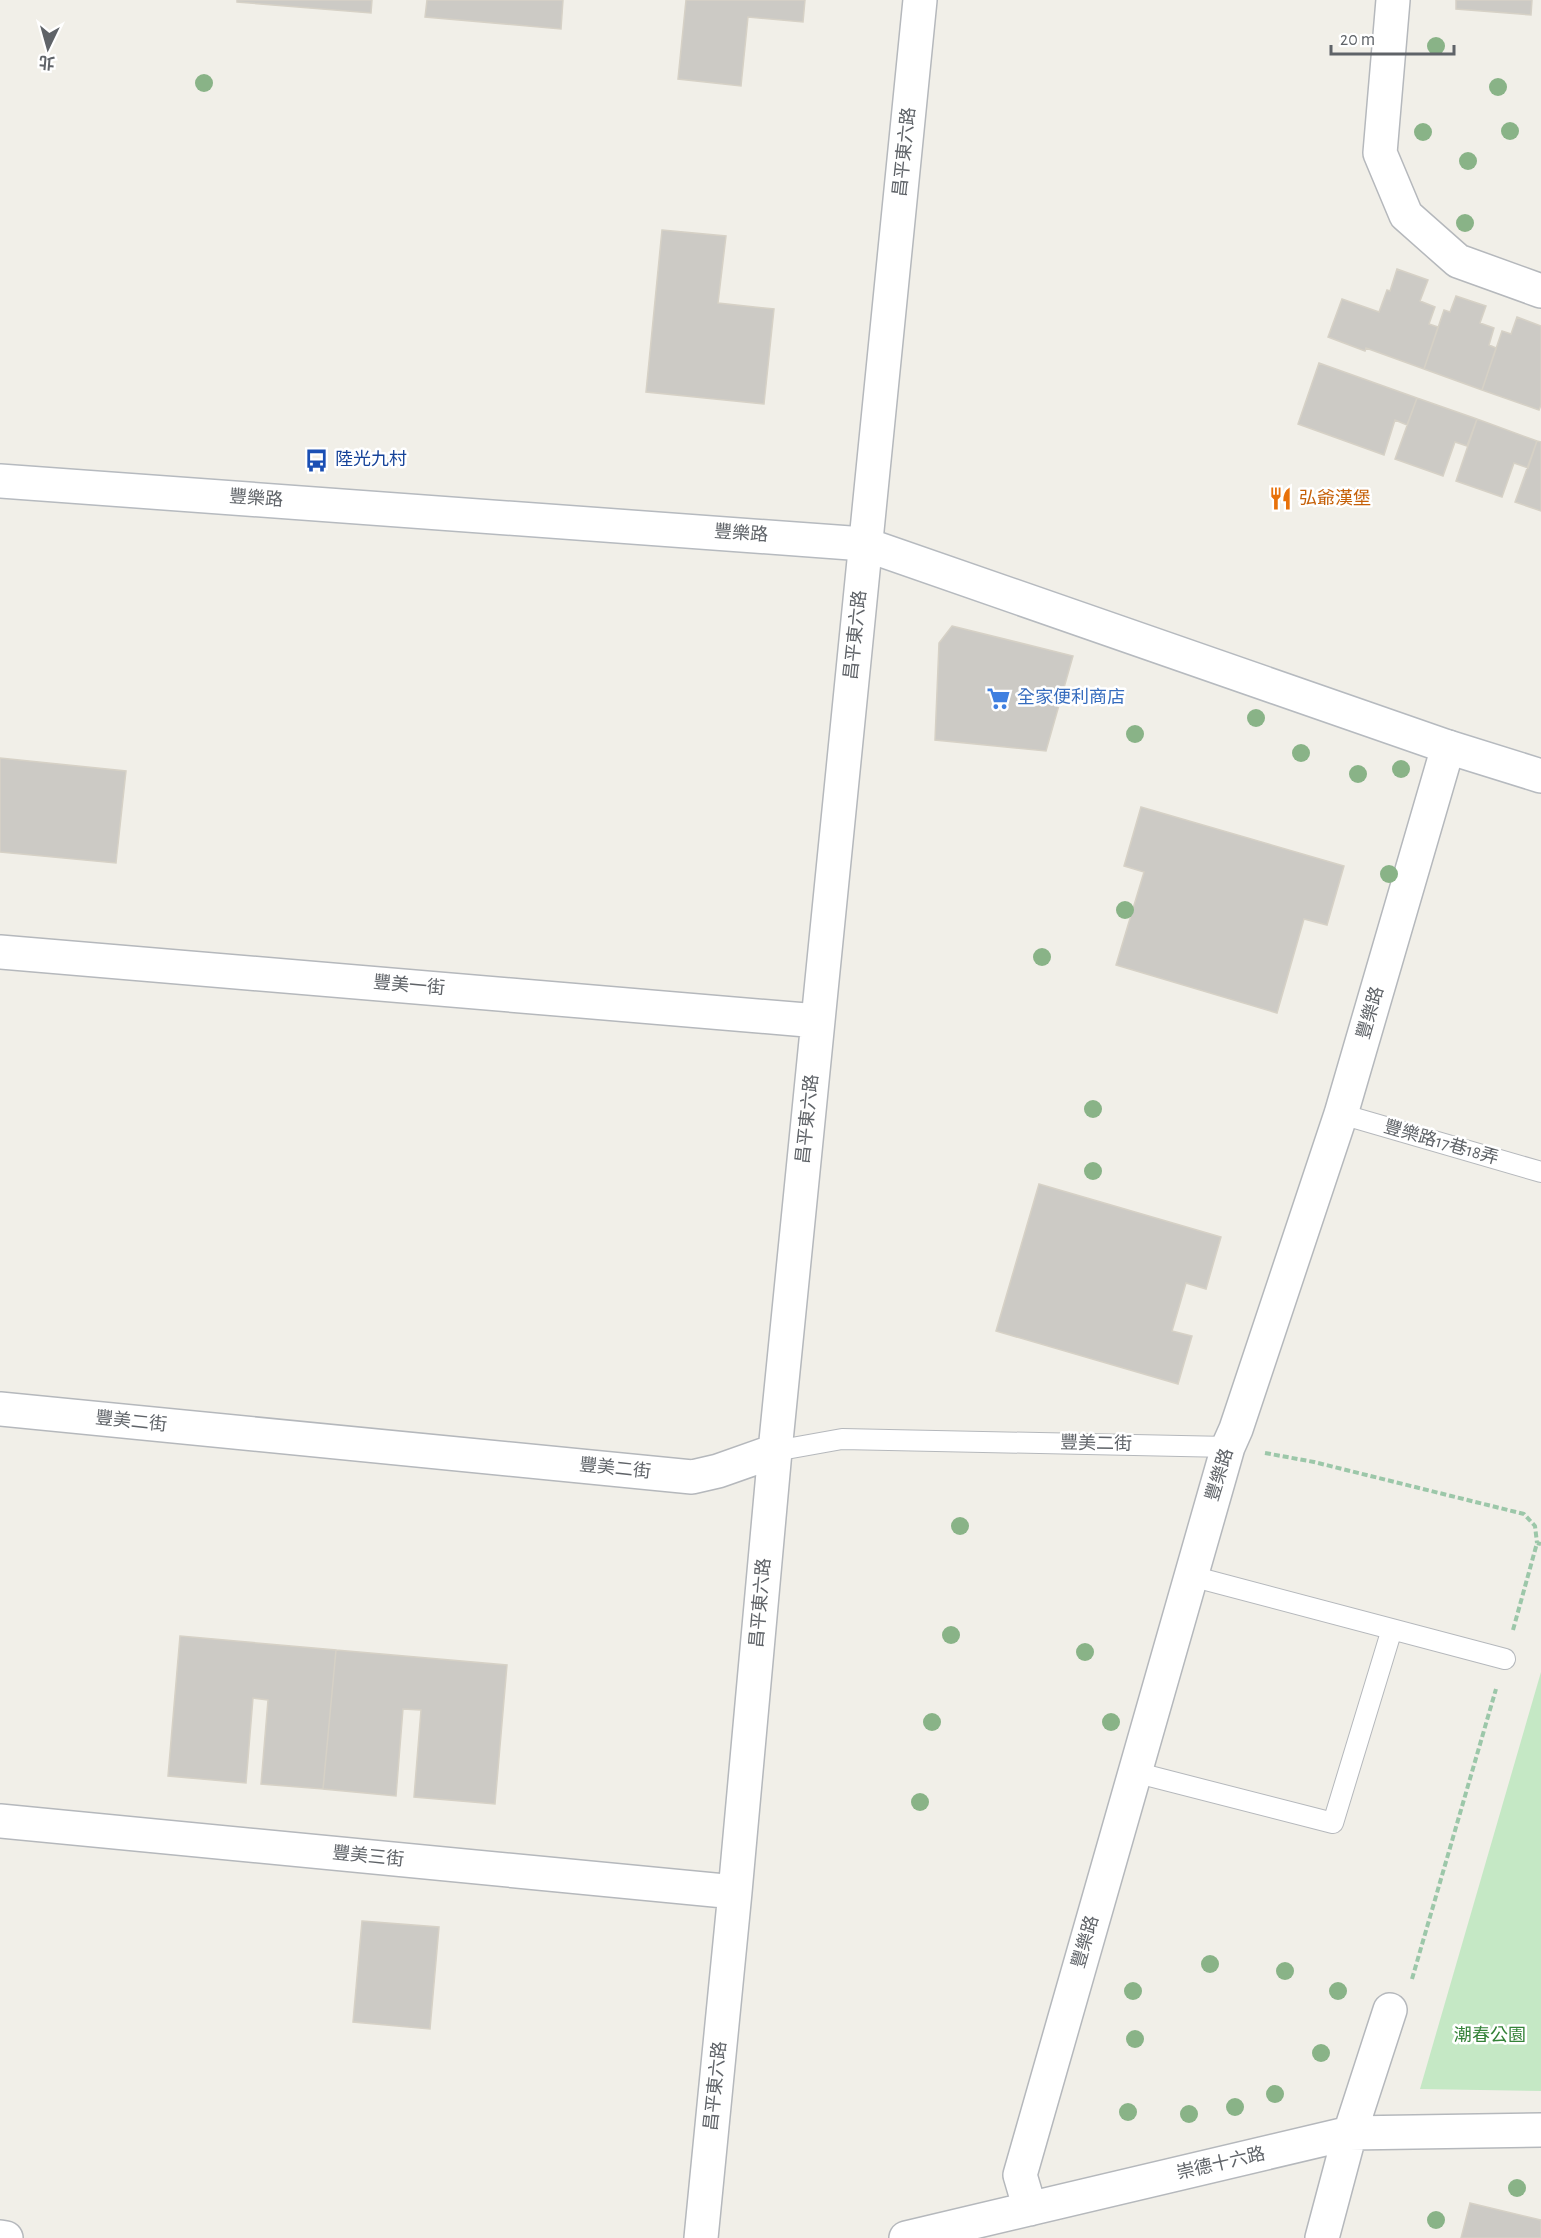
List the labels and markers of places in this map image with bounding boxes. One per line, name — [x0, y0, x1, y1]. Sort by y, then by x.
bus stop icon: 陸光九村 — [304, 447, 330, 473]
place label: 陸光九村 — [335, 449, 407, 469]
restaurant icon: 弘爺漢堡 — [1268, 486, 1294, 512]
place label: 弘爺漢堡 — [1299, 488, 1371, 508]
supermarket icon: 全家便利商店 — [986, 685, 1012, 711]
place label: 全家便利商店 — [1017, 687, 1125, 707]

